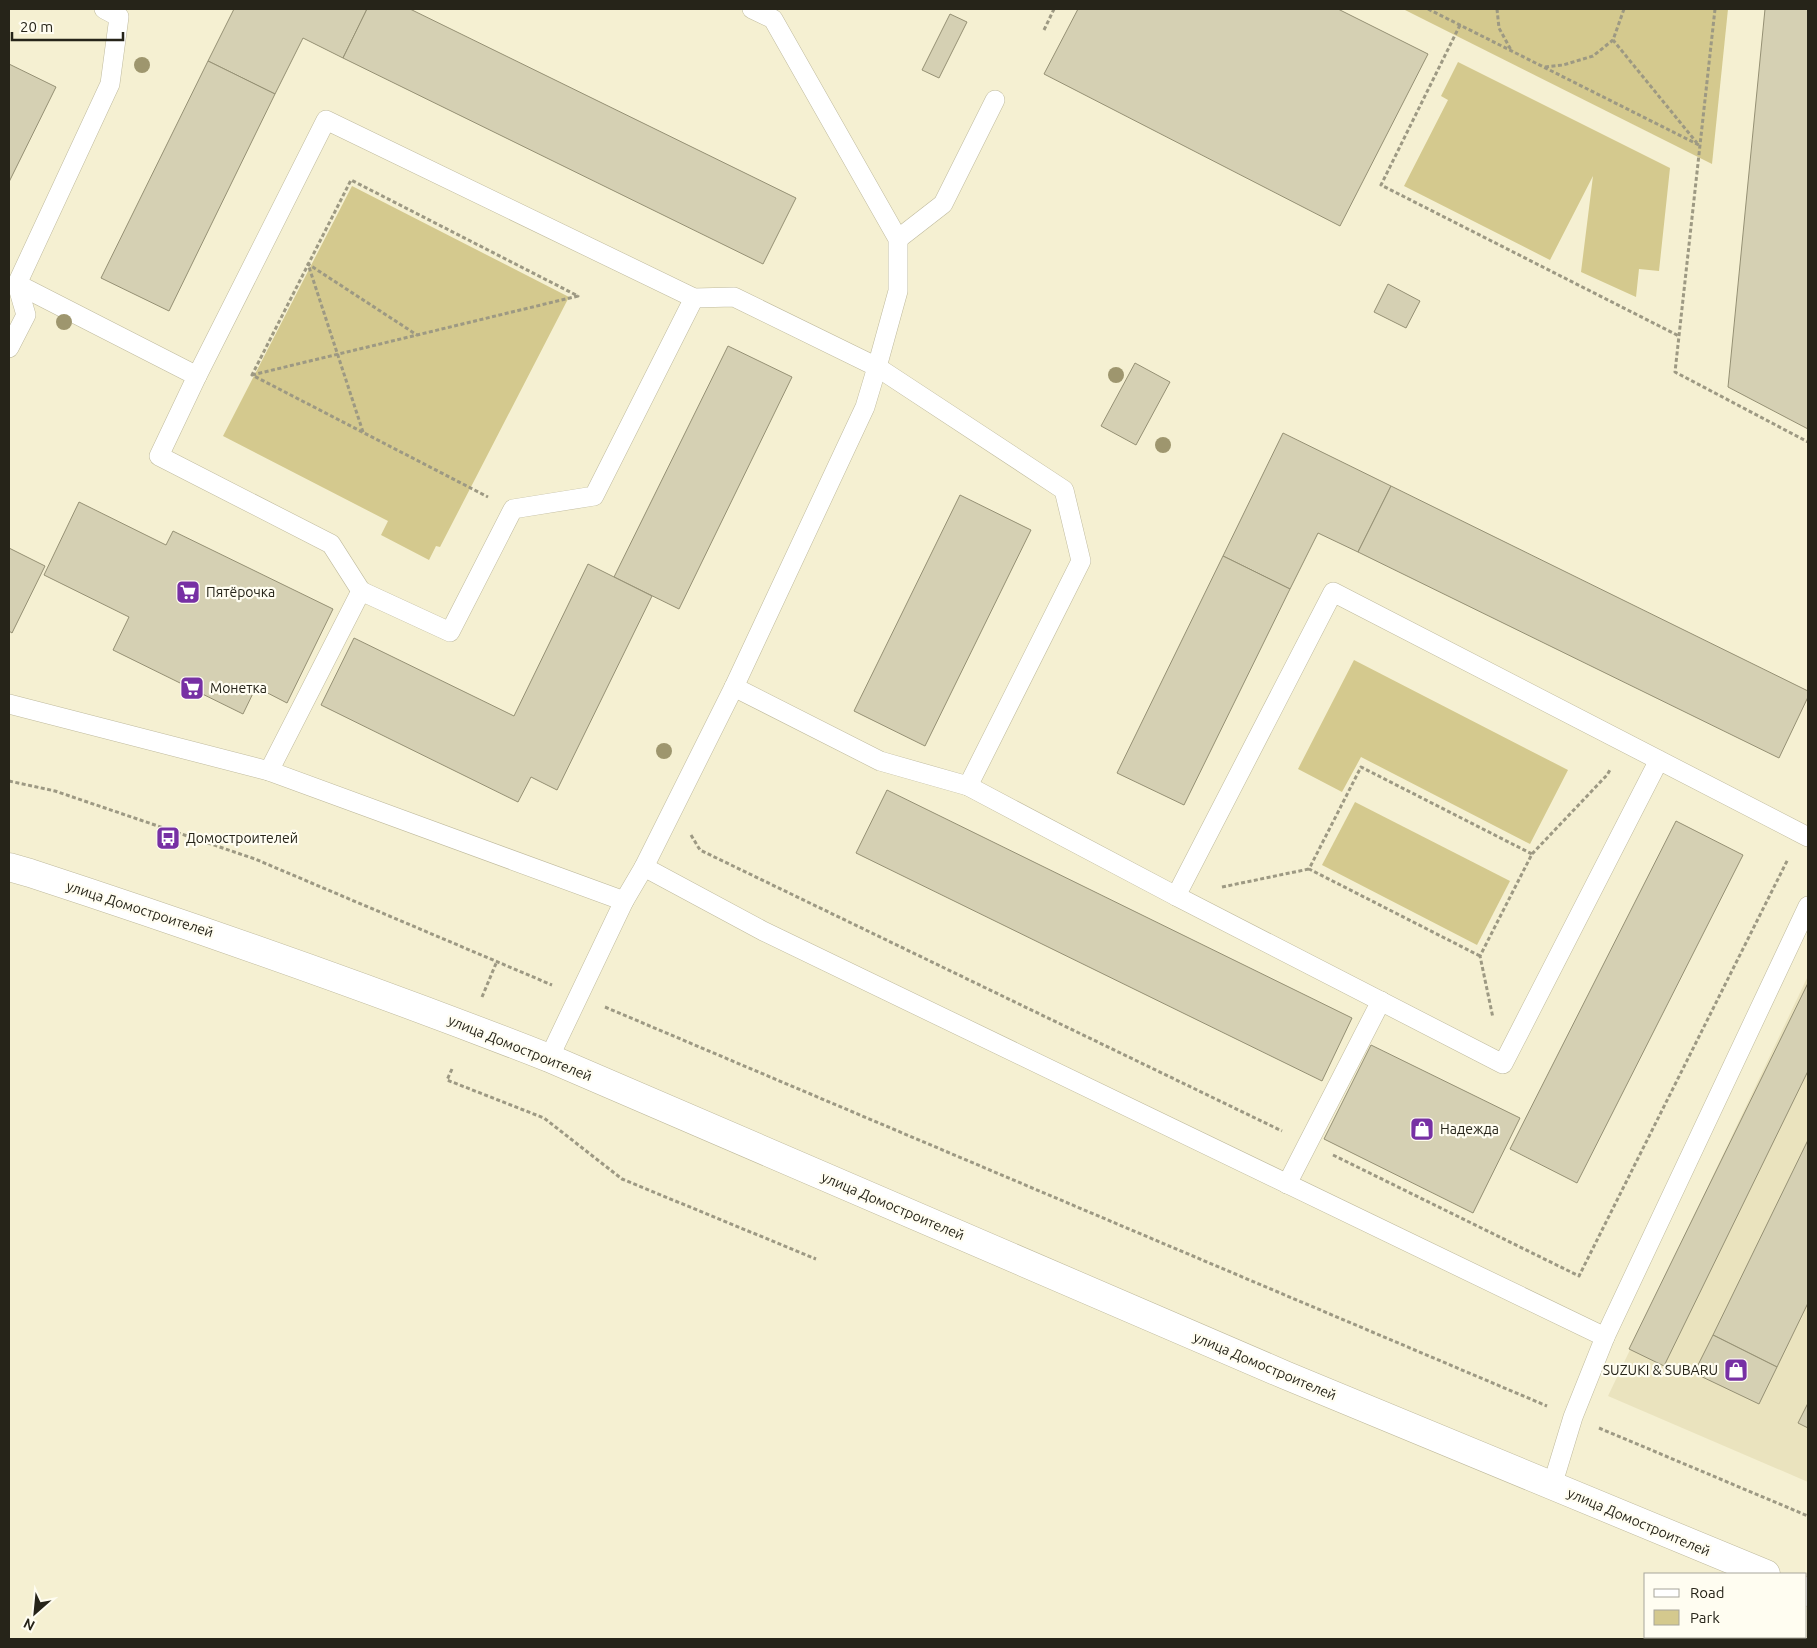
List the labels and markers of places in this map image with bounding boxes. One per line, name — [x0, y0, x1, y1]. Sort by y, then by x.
supermarket icon: Пятёрочка — [175, 579, 201, 605]
place label: Пятёрочка — [206, 584, 275, 600]
supermarket icon: Монетка — [179, 675, 205, 701]
place label: Монетка — [210, 680, 267, 696]
bus stop icon: Домостроителей — [155, 825, 181, 851]
place label: Домостроителей — [186, 830, 298, 846]
shop icon: Надежда — [1409, 1116, 1435, 1142]
place label: Надежда — [1440, 1121, 1499, 1137]
shop icon: SUZUKI & SUBARU — [1723, 1357, 1749, 1383]
place label: SUZUKI & SUBARU — [1603, 1362, 1718, 1378]

